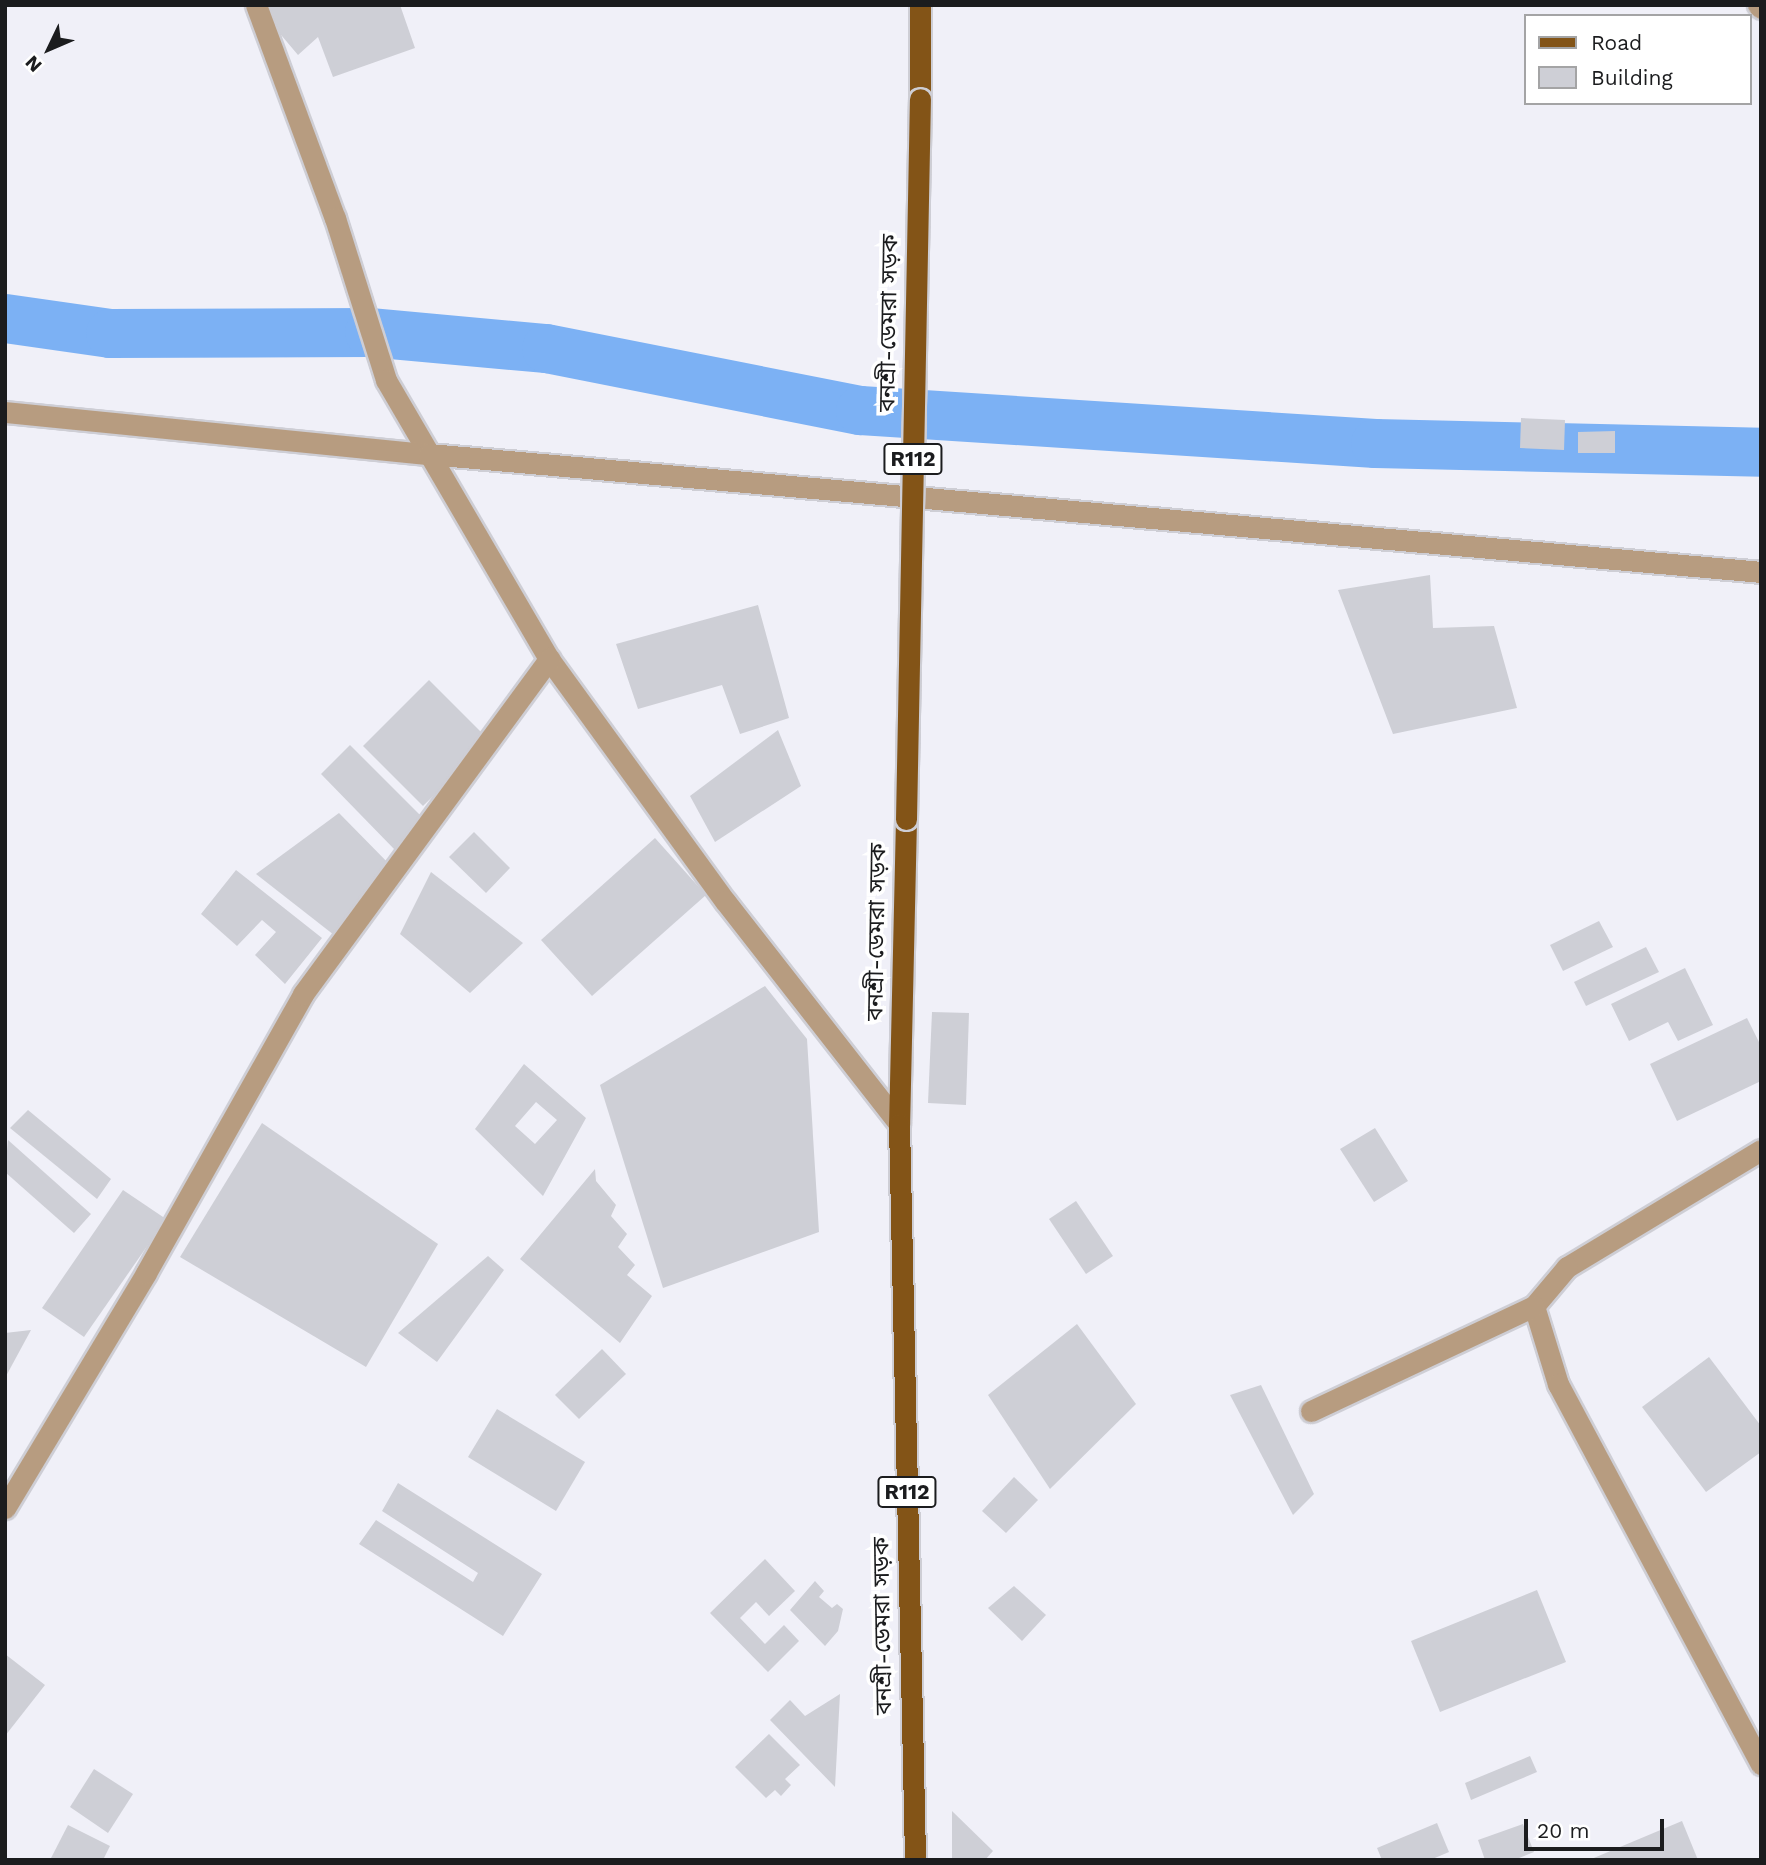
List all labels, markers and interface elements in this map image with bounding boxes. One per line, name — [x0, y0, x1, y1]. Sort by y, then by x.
north arrow — [14, 14, 84, 84]
legend — [1524, 14, 1752, 105]
text: Road — [1591, 30, 1642, 55]
text: N — [20, 51, 47, 77]
text: Building — [1591, 65, 1673, 90]
street label: বনশ্রী-ডেমরা সড়ক — [874, 234, 904, 412]
road number: R112 — [883, 442, 943, 476]
street label: বনশ্রী-ডেমরা সড়ক — [862, 843, 892, 1021]
road number: R112 — [877, 1474, 937, 1510]
street label: বনশ্রী-ডেমরা সড়ক — [868, 1537, 898, 1715]
scale bar — [1528, 1806, 1668, 1850]
text: 20 m — [1537, 1818, 1589, 1843]

